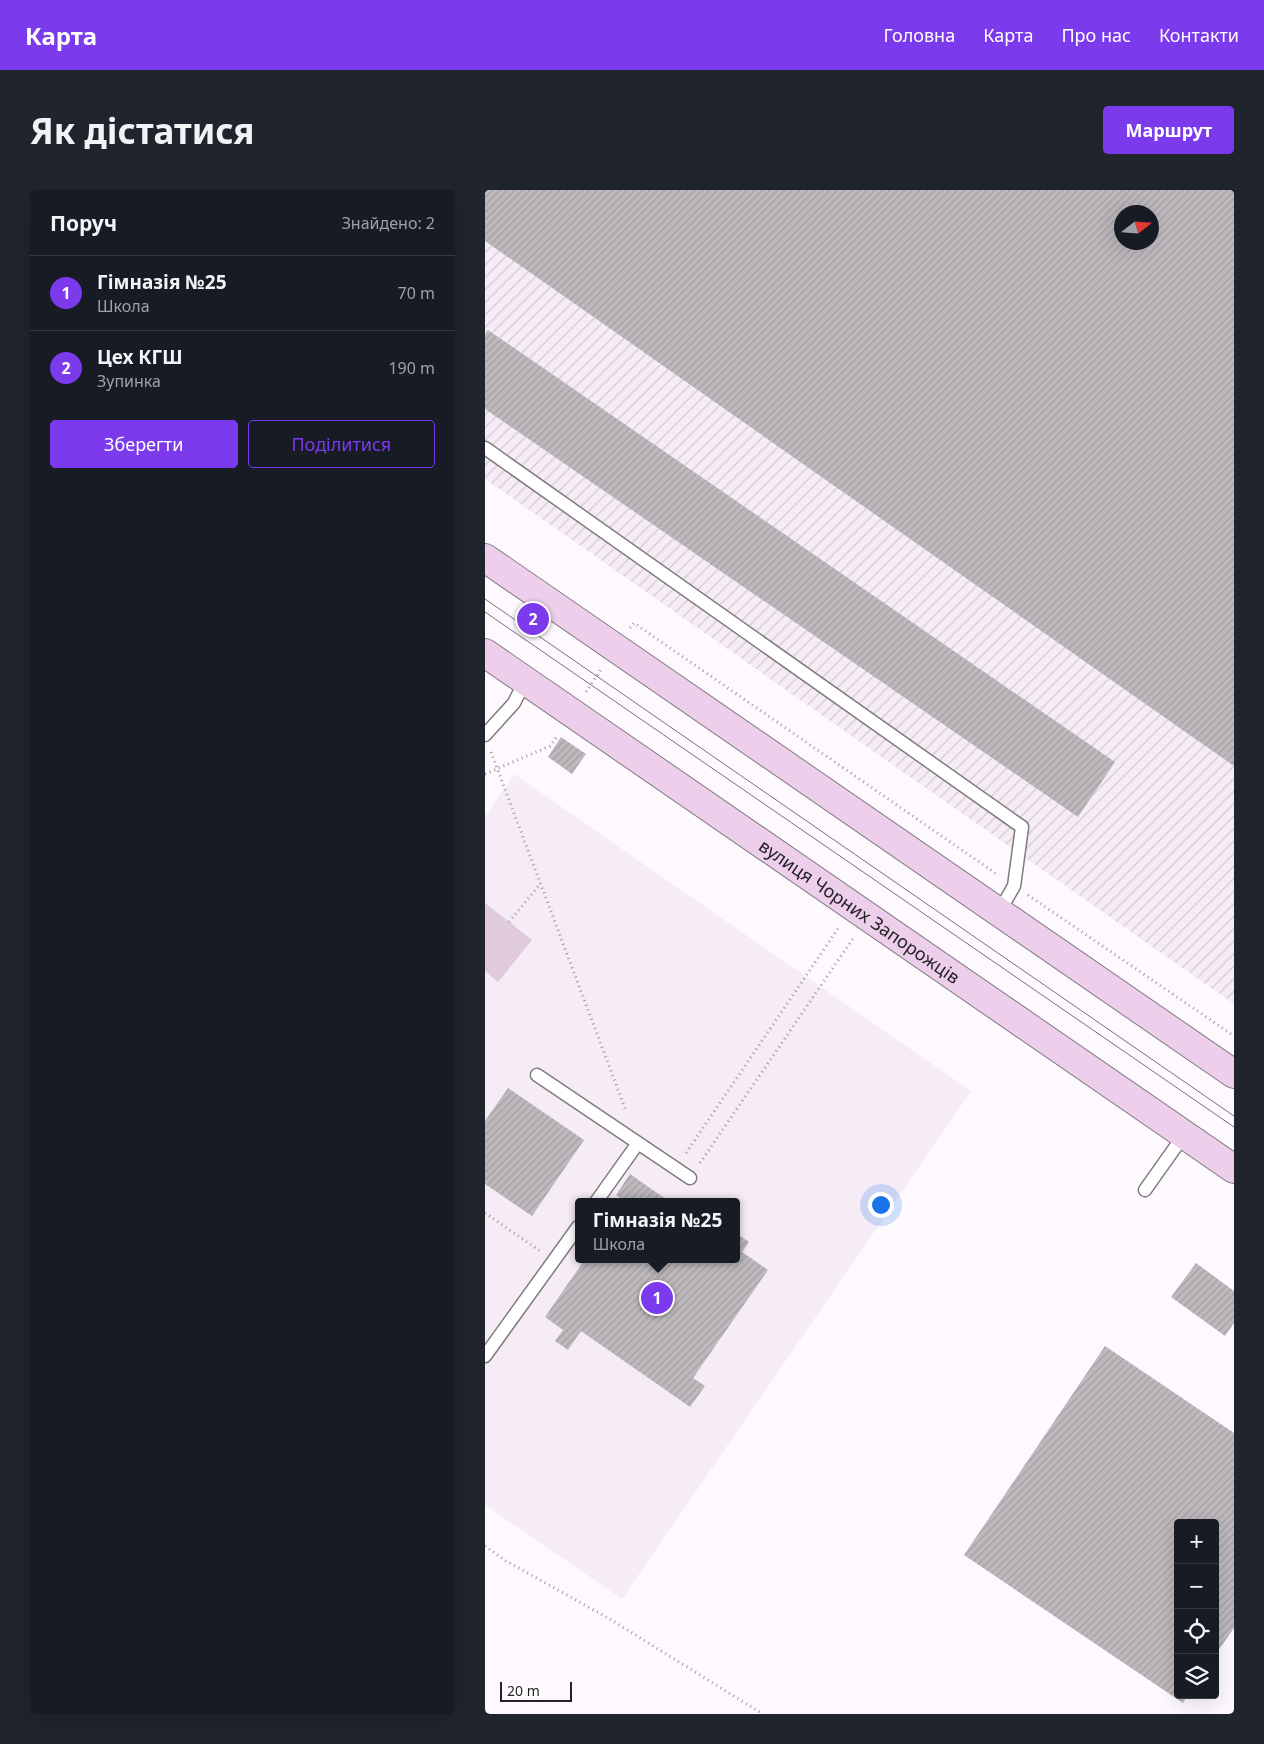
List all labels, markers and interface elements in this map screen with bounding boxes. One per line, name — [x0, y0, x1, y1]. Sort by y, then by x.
text: Карта — [25, 19, 97, 52]
text: Головна — [884, 23, 955, 47]
text: Карта — [983, 23, 1033, 47]
text: Про нас — [1061, 23, 1131, 47]
text: Контакти — [1159, 23, 1239, 47]
button: Маршрут — [1103, 106, 1234, 154]
text: Як дістатися — [30, 107, 255, 154]
north arrow — [1114, 205, 1159, 250]
text: Поруч — [50, 209, 117, 237]
text: Знайдено: 2 — [342, 212, 435, 234]
text: Гімназія №25 — [97, 269, 227, 295]
text: 1 — [61, 282, 71, 304]
text: 70 m — [398, 282, 435, 304]
text: Школа — [97, 295, 150, 317]
text: Цех КГШ — [97, 344, 183, 370]
text: 2 — [61, 357, 71, 379]
text: 190 m — [388, 357, 435, 379]
text: Зупинка — [97, 370, 161, 392]
button: Зберегти — [50, 420, 238, 468]
button: Поділитися — [248, 420, 435, 468]
pin: 2 — [517, 600, 549, 638]
street label: вулиця Чорних Запорожців — [755, 833, 965, 989]
your location — [868, 1192, 894, 1218]
popup — [575, 1198, 740, 1263]
text: Гімназія №25 — [593, 1207, 722, 1233]
text: Школа — [593, 1233, 645, 1255]
pin: 1 — [641, 1279, 673, 1317]
map controls — [1174, 1519, 1219, 1699]
button: + — [1174, 1519, 1219, 1564]
button: − — [1174, 1564, 1219, 1609]
button: locate — [1174, 1609, 1219, 1654]
button: layers — [1174, 1654, 1219, 1699]
scale bar — [500, 1679, 573, 1702]
text: 20 m — [507, 1681, 540, 1700]

